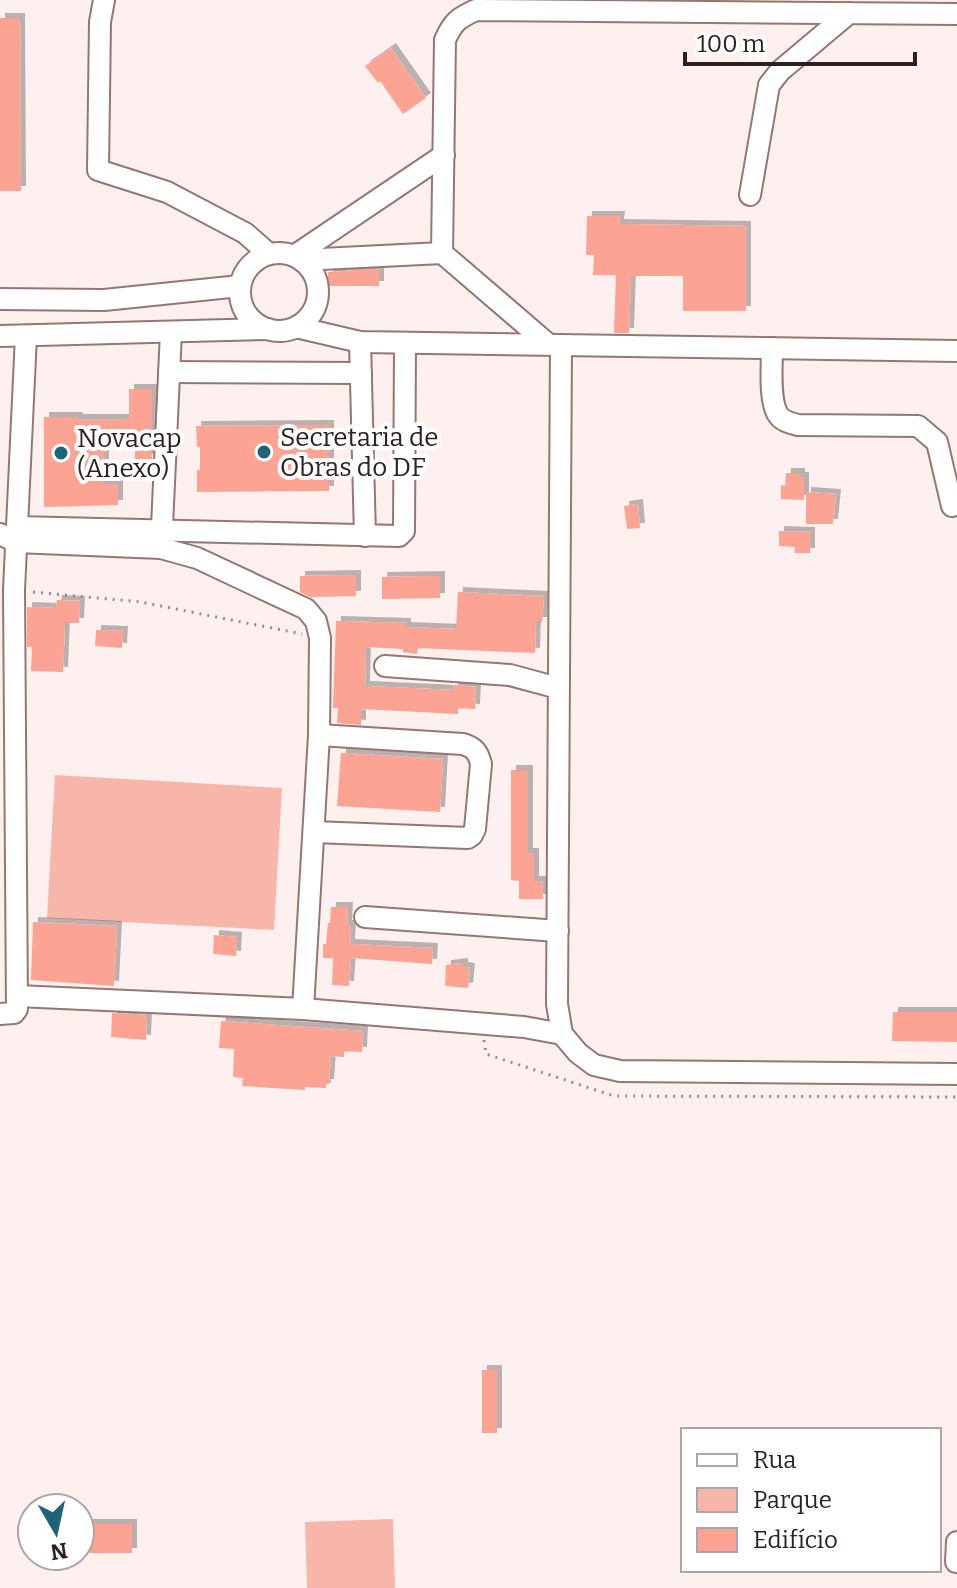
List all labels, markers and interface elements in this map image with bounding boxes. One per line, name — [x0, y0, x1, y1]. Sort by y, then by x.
scale bar — [685, 16, 915, 66]
text: 100 m — [697, 30, 765, 58]
place label: Secretaria de Obras do DF — [280, 422, 439, 483]
place label: Novacap (Anexo) — [77, 423, 182, 484]
marker: Secretaria de Obras do DF — [255, 443, 273, 461]
marker: Novacap (Anexo) — [52, 444, 70, 462]
legend — [681, 1428, 941, 1572]
text: Rua — [753, 1446, 796, 1474]
text: Parque — [753, 1486, 832, 1514]
north arrow — [16, 1492, 96, 1572]
text: Edifício — [753, 1526, 838, 1554]
text: N — [49, 1537, 70, 1566]

